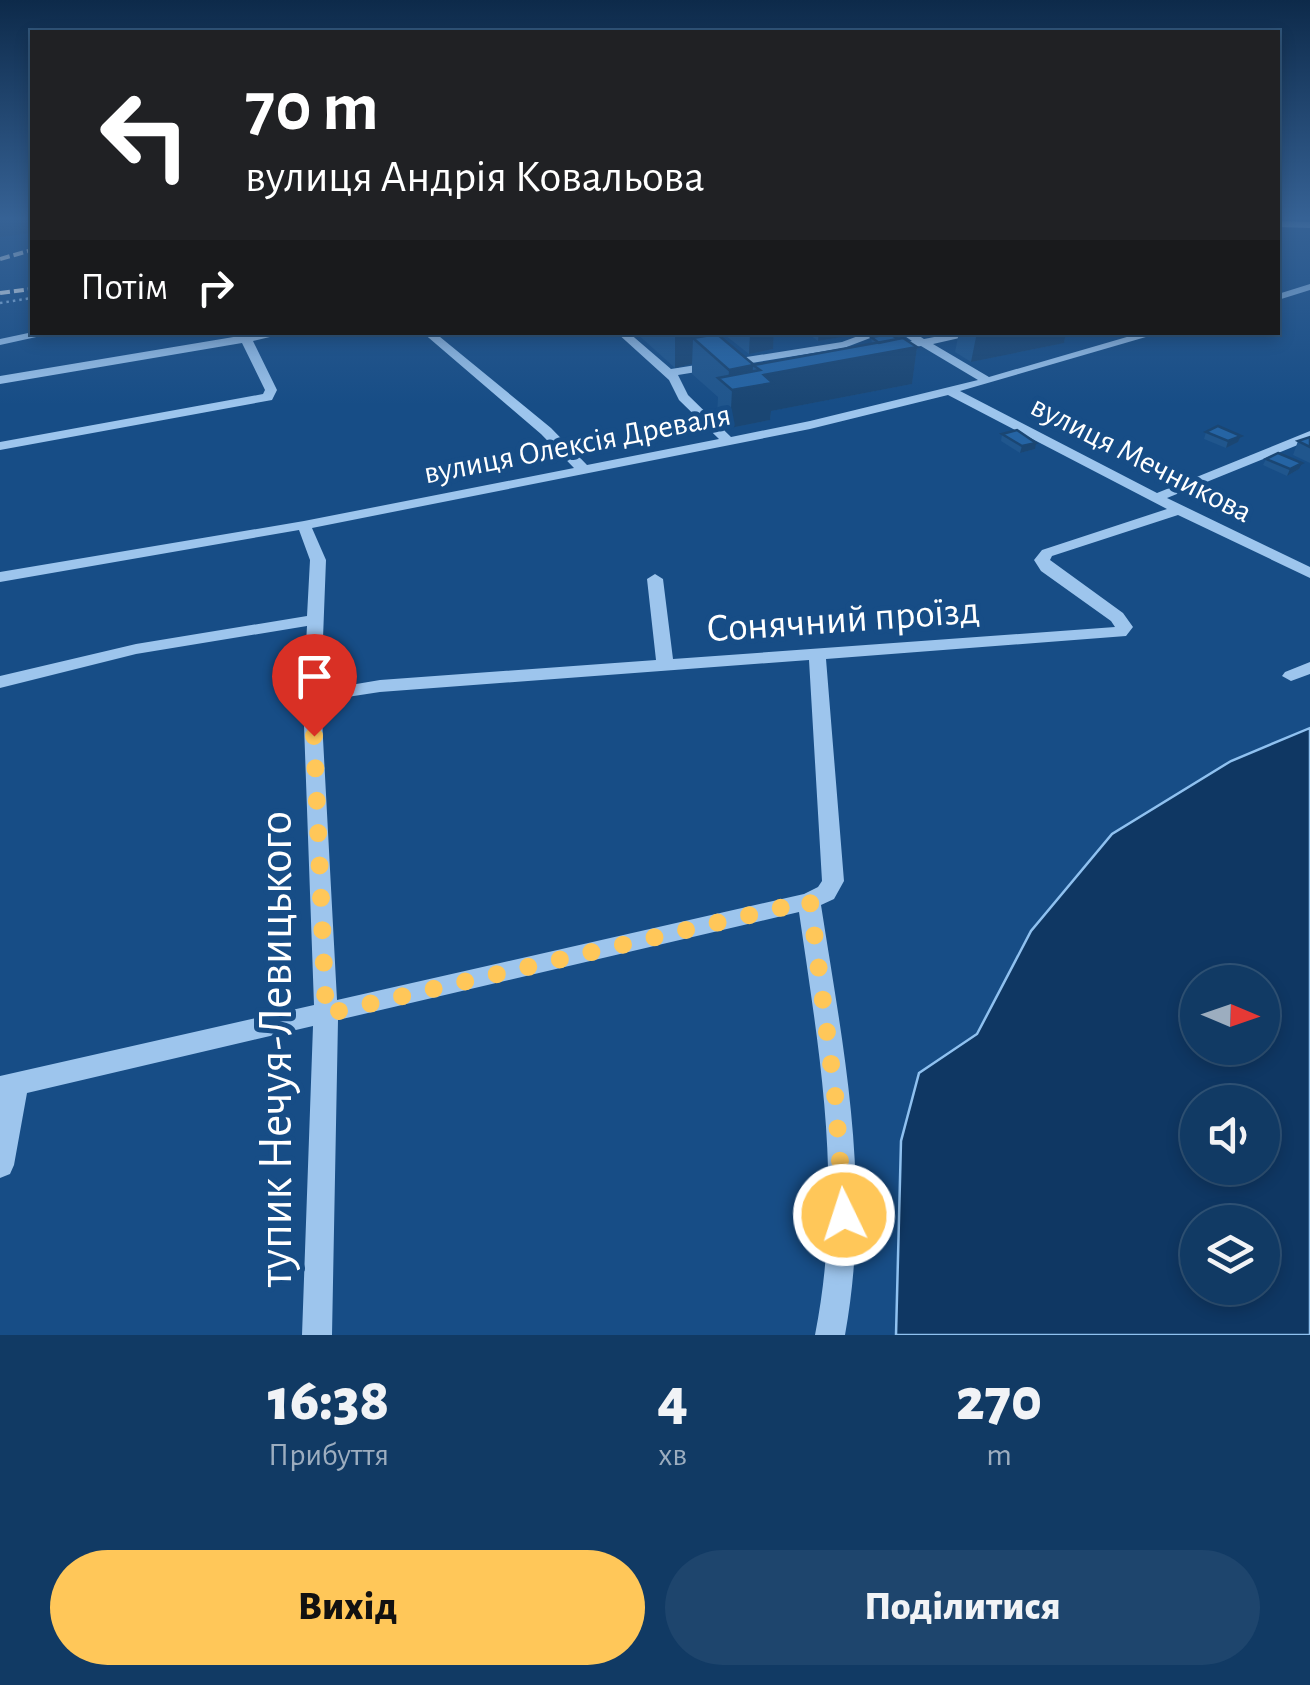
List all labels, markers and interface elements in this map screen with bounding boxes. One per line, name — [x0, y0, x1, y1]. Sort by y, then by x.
icon: left — [80, 70, 210, 200]
text: 70 m — [245, 73, 379, 143]
text: вулиця Андрія Ковальова — [245, 155, 705, 200]
icon: right — [188, 260, 243, 315]
text: Потім — [80, 269, 168, 307]
street label: вулиця Мечникова — [1026, 389, 1257, 528]
street label: вулиця Олексія Древаля — [421, 398, 733, 489]
street label: Сонячний проїзд — [705, 590, 981, 650]
pin — [272, 634, 357, 737]
icon: arrive — [287, 649, 342, 704]
street label: тупик Нечуя-Левицького — [253, 811, 301, 1288]
north arrow — [1180, 965, 1280, 1065]
map controls — [1180, 965, 1280, 1305]
button: sound — [1180, 1085, 1280, 1185]
position arrow — [792, 1163, 896, 1267]
button: layers — [1180, 1205, 1280, 1305]
text: 16:38 — [268, 1371, 389, 1431]
text: 4 — [657, 1371, 688, 1431]
text: 270 — [956, 1371, 1042, 1431]
text: Прибуття — [268, 1439, 389, 1471]
text: хв — [658, 1439, 687, 1471]
text: m — [986, 1439, 1012, 1471]
button: Вихід — [50, 1550, 645, 1665]
button: Поділитися — [665, 1550, 1260, 1665]

